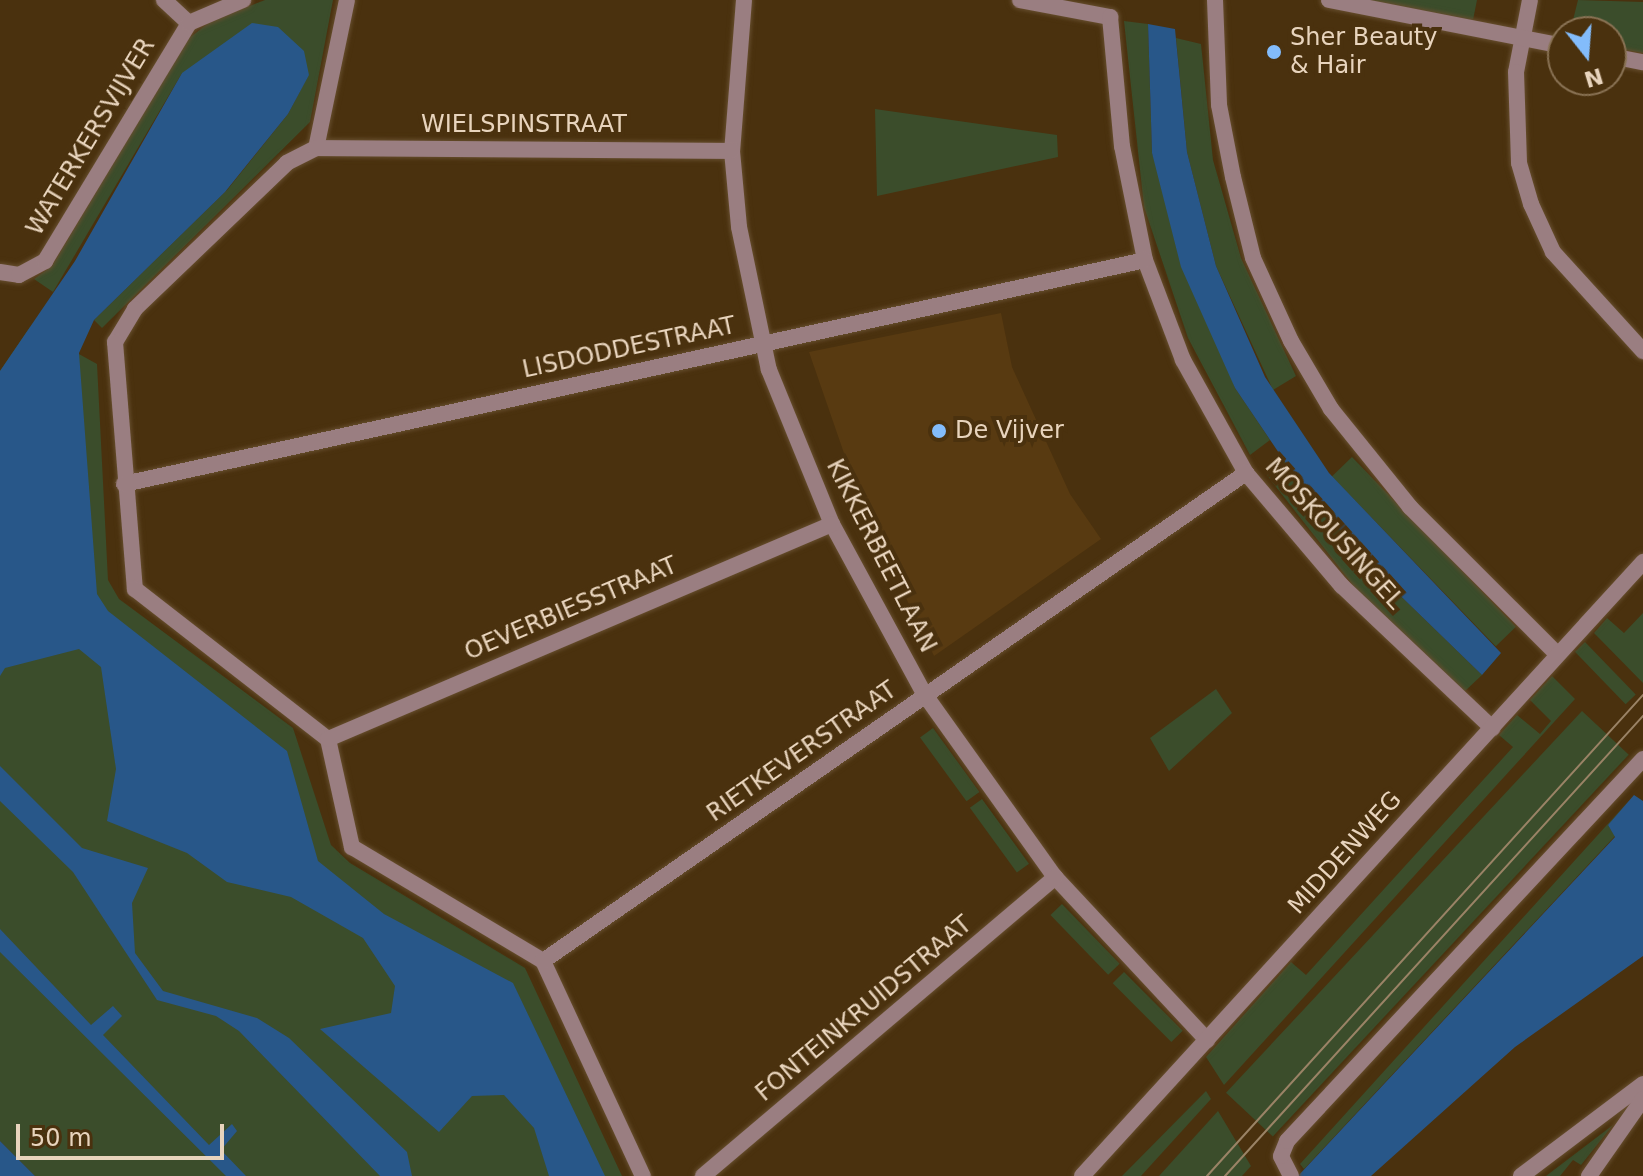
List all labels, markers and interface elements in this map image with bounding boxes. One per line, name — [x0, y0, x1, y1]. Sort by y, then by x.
north arrow — [1547, 16, 1627, 96]
place label: Sher Beauty & Hair — [1290, 24, 1437, 80]
street label: WATERKERSVIJVER — [21, 33, 161, 241]
marker: Sher Beauty & Hair — [1265, 43, 1283, 61]
text: N — [1581, 63, 1606, 92]
street label: WIELSPINSTRAAT — [421, 111, 627, 139]
street label: LISDODDESTRAAT — [520, 311, 738, 385]
place label: De Vijver — [955, 417, 1064, 445]
marker: De Vijver — [930, 422, 948, 440]
street label: MOSKOUSINGEL — [1259, 453, 1409, 615]
street label: KIKKERBEETLAAN — [820, 455, 942, 657]
street label: OEVERBIESSTRAAT — [460, 551, 682, 667]
street label: RIETKEVERSTRAAT — [702, 676, 902, 828]
street label: MIDDENWEG — [1282, 786, 1408, 920]
street label: FONTEINKRUIDSTRAAT — [750, 910, 978, 1108]
scale bar — [20, 1108, 228, 1158]
text: 50 m — [30, 1124, 92, 1152]

